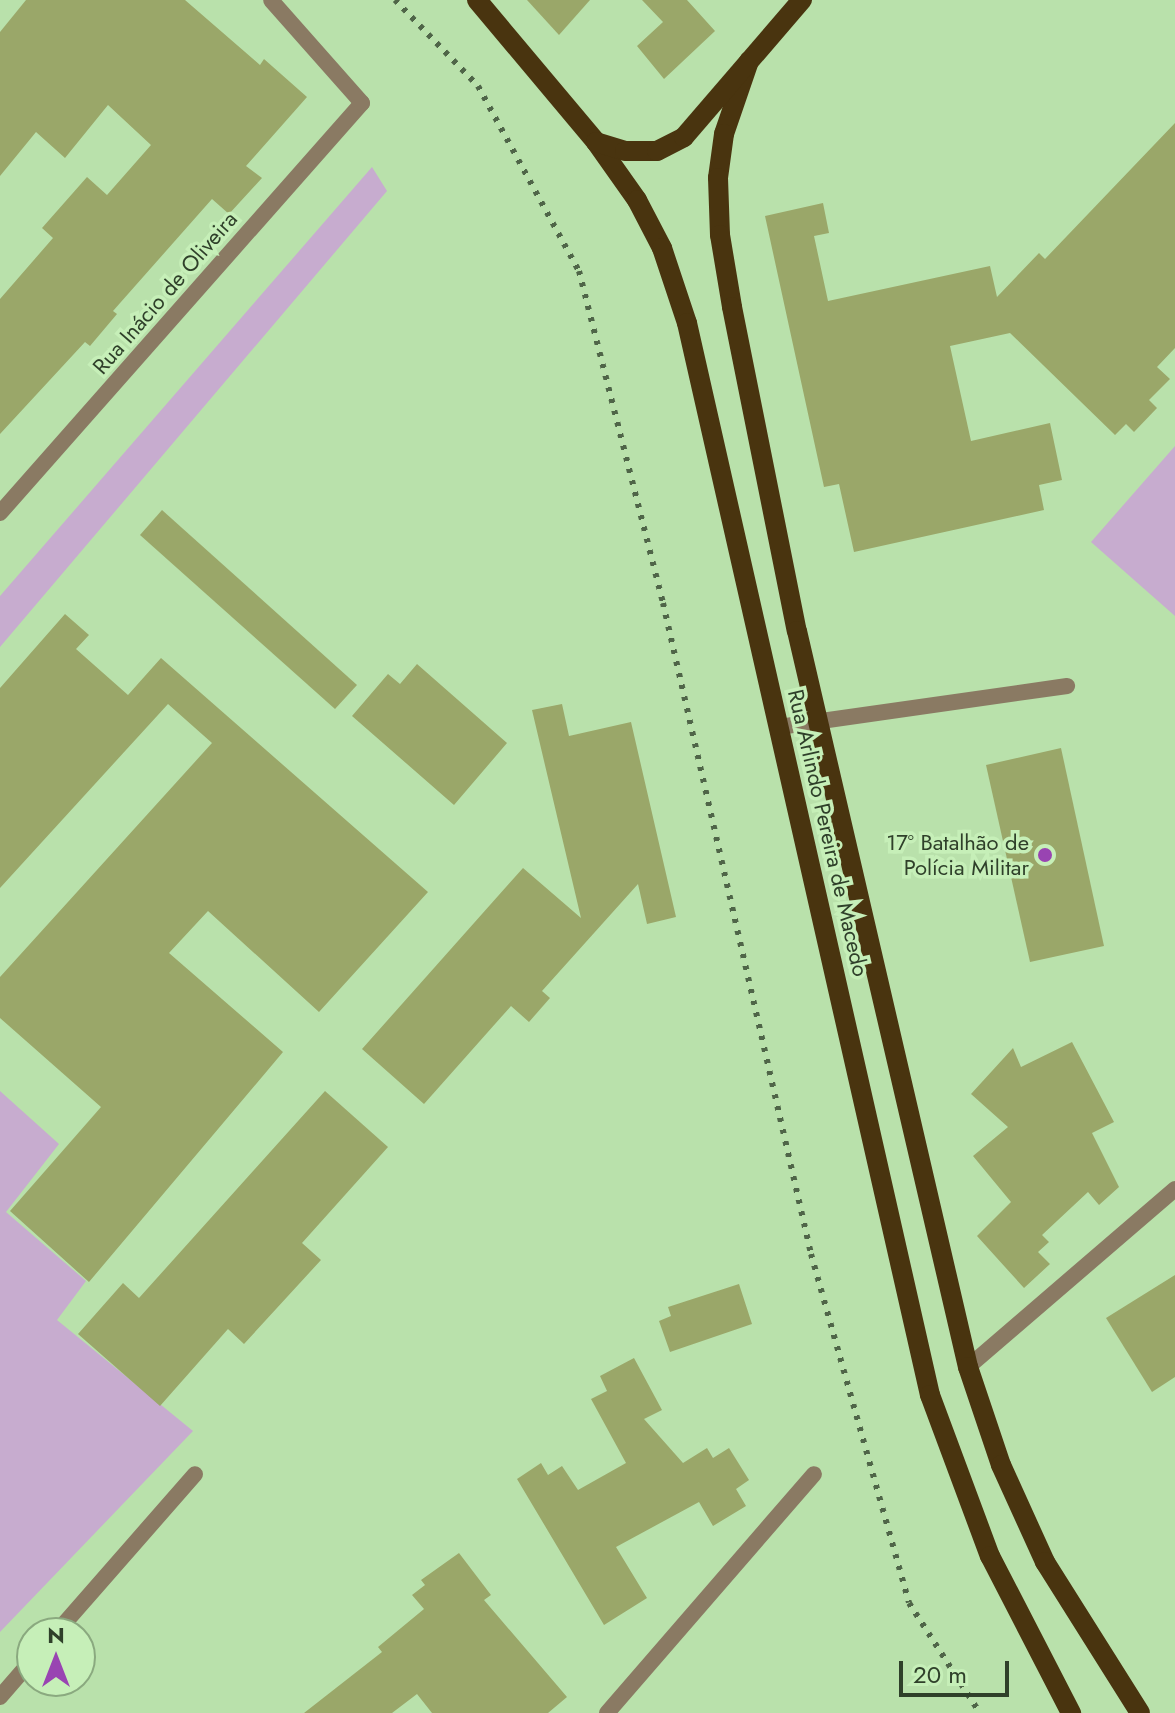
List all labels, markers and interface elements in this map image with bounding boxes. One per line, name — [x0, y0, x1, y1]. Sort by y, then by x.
street label: Rua Inácio de Oliveira — [87, 206, 243, 380]
street label: Rua Arlindo Pereira de Macedo — [782, 687, 874, 979]
place label: 17º Batalhão de Polícia Militar — [886, 829, 1029, 880]
marker: 17º Batalhão de Polícia Militar — [1036, 846, 1054, 864]
north arrow — [16, 1617, 96, 1697]
text: N — [47, 1619, 65, 1651]
scale bar — [903, 1645, 1013, 1695]
text: 20 m — [913, 1657, 967, 1692]

